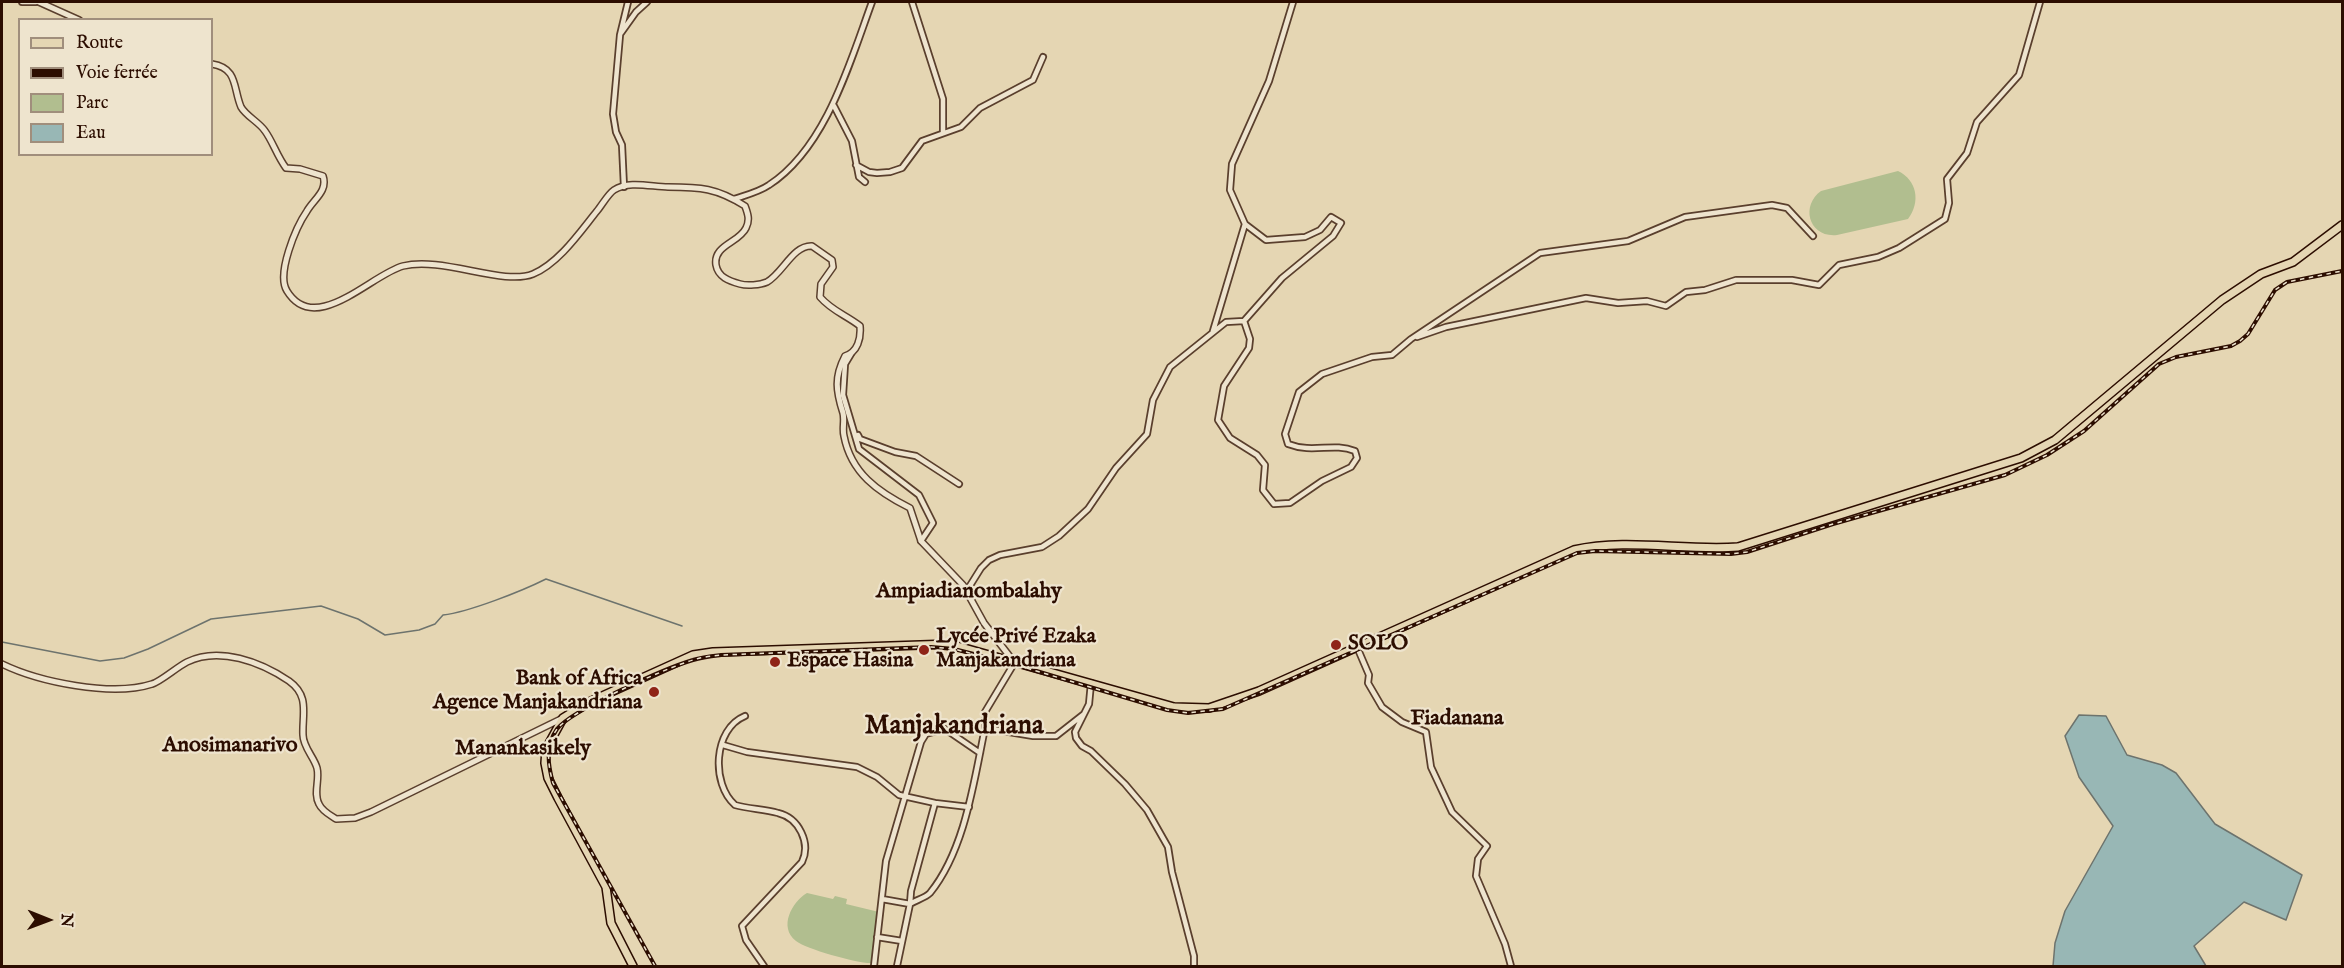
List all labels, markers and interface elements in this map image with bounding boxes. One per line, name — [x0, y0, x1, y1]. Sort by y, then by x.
legend — [18, 18, 213, 156]
text: Route — [76, 32, 123, 55]
text: Voie ferrée — [76, 62, 158, 85]
text: Parc — [76, 92, 108, 115]
text: Eau — [76, 122, 106, 145]
district label: Ampiadianombalahy — [876, 579, 1062, 605]
place label: Lycée Privé Ezaka Manjakandriana — [936, 625, 1096, 675]
place label: SOLO — [1348, 632, 1408, 658]
marker: SOLO — [1329, 638, 1343, 652]
marker: Lycée Privé Ezaka Manjakandriana — [917, 643, 931, 657]
place label: Espace Hasina — [787, 649, 913, 675]
marker: Espace Hasina — [768, 655, 782, 669]
place label: Bank of Africa Agence Manjakandriana — [433, 667, 642, 717]
marker: Bank of Africa Agence Manjakandriana — [647, 685, 661, 699]
district label: Fiadanana — [1410, 706, 1504, 732]
district label: Manjakandriana — [864, 711, 1044, 743]
district label: Anosimanarivo — [162, 733, 298, 759]
district label: Manankasikely — [455, 736, 591, 762]
north arrow — [18, 890, 78, 950]
text: N — [56, 913, 76, 927]

